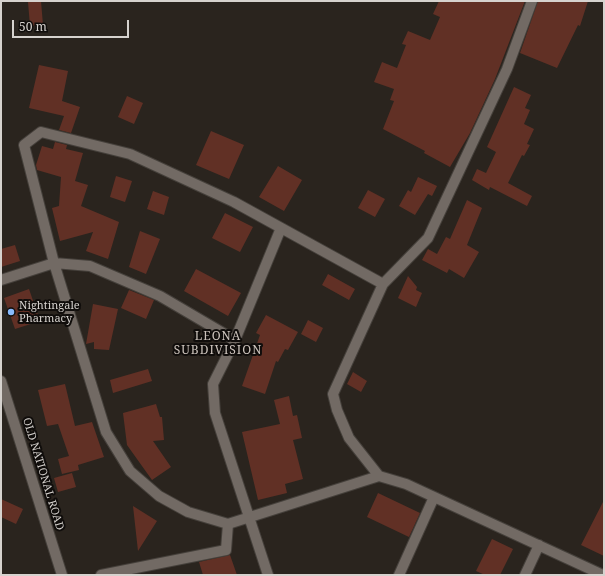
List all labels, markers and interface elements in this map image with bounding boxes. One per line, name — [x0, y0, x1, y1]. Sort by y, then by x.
scale bar — [14, 12, 131, 38]
text: 50 m — [19, 18, 47, 35]
place label: Nightingale Pharmacy — [19, 299, 80, 325]
marker: Nightingale Pharmacy — [6, 307, 16, 317]
district label: LEONA SUBDIVISION — [174, 330, 262, 358]
street label: OLD NATIONAL ROAD — [20, 416, 66, 532]

